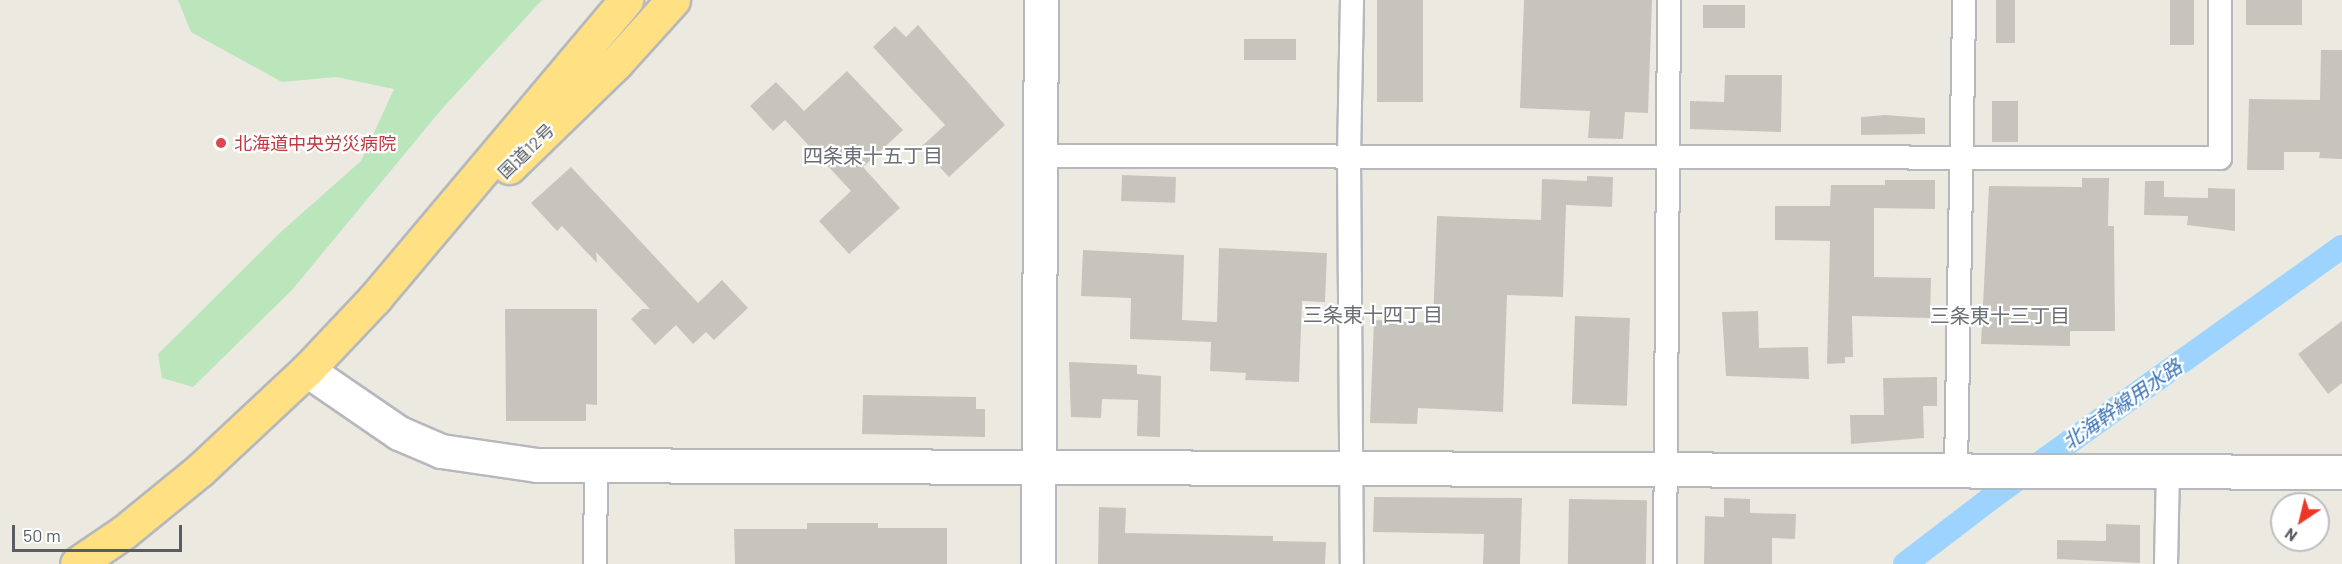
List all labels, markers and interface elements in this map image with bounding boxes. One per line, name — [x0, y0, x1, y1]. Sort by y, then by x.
street label: 国道12号 — [493, 119, 559, 183]
place label: 北海道中央労災病院 — [234, 132, 396, 154]
marker: 北海道中央労災病院 — [212, 134, 230, 152]
district label: 四条東十五丁目 — [803, 143, 943, 167]
district label: 三条東十四丁目 — [1303, 302, 1443, 326]
district label: 三条東十三丁目 — [1930, 303, 2070, 327]
water label: 北海幹線用水路 — [2058, 354, 2186, 454]
north arrow — [2270, 492, 2330, 552]
scale bar — [15, 513, 184, 551]
text: 50 m — [23, 524, 61, 546]
text: N — [2281, 525, 2300, 546]

